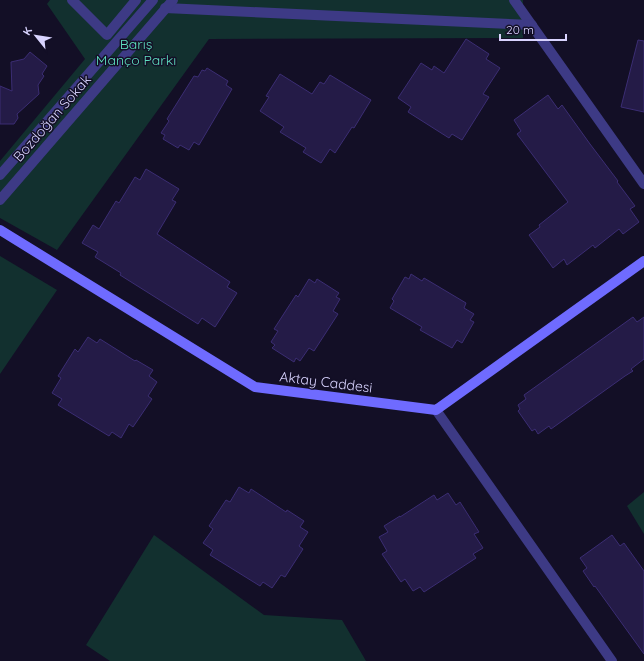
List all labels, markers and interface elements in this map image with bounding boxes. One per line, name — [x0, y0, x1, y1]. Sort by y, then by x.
north arrow — [16, 16, 56, 56]
scale bar — [500, 16, 566, 42]
text: 20 m — [506, 22, 534, 37]
text: K — [19, 24, 35, 38]
park label: Barış Manço Parkı — [96, 35, 176, 69]
street label: Bozdoğan Sokak — [9, 71, 95, 165]
street label: Aktay Caddesi — [278, 367, 374, 397]

